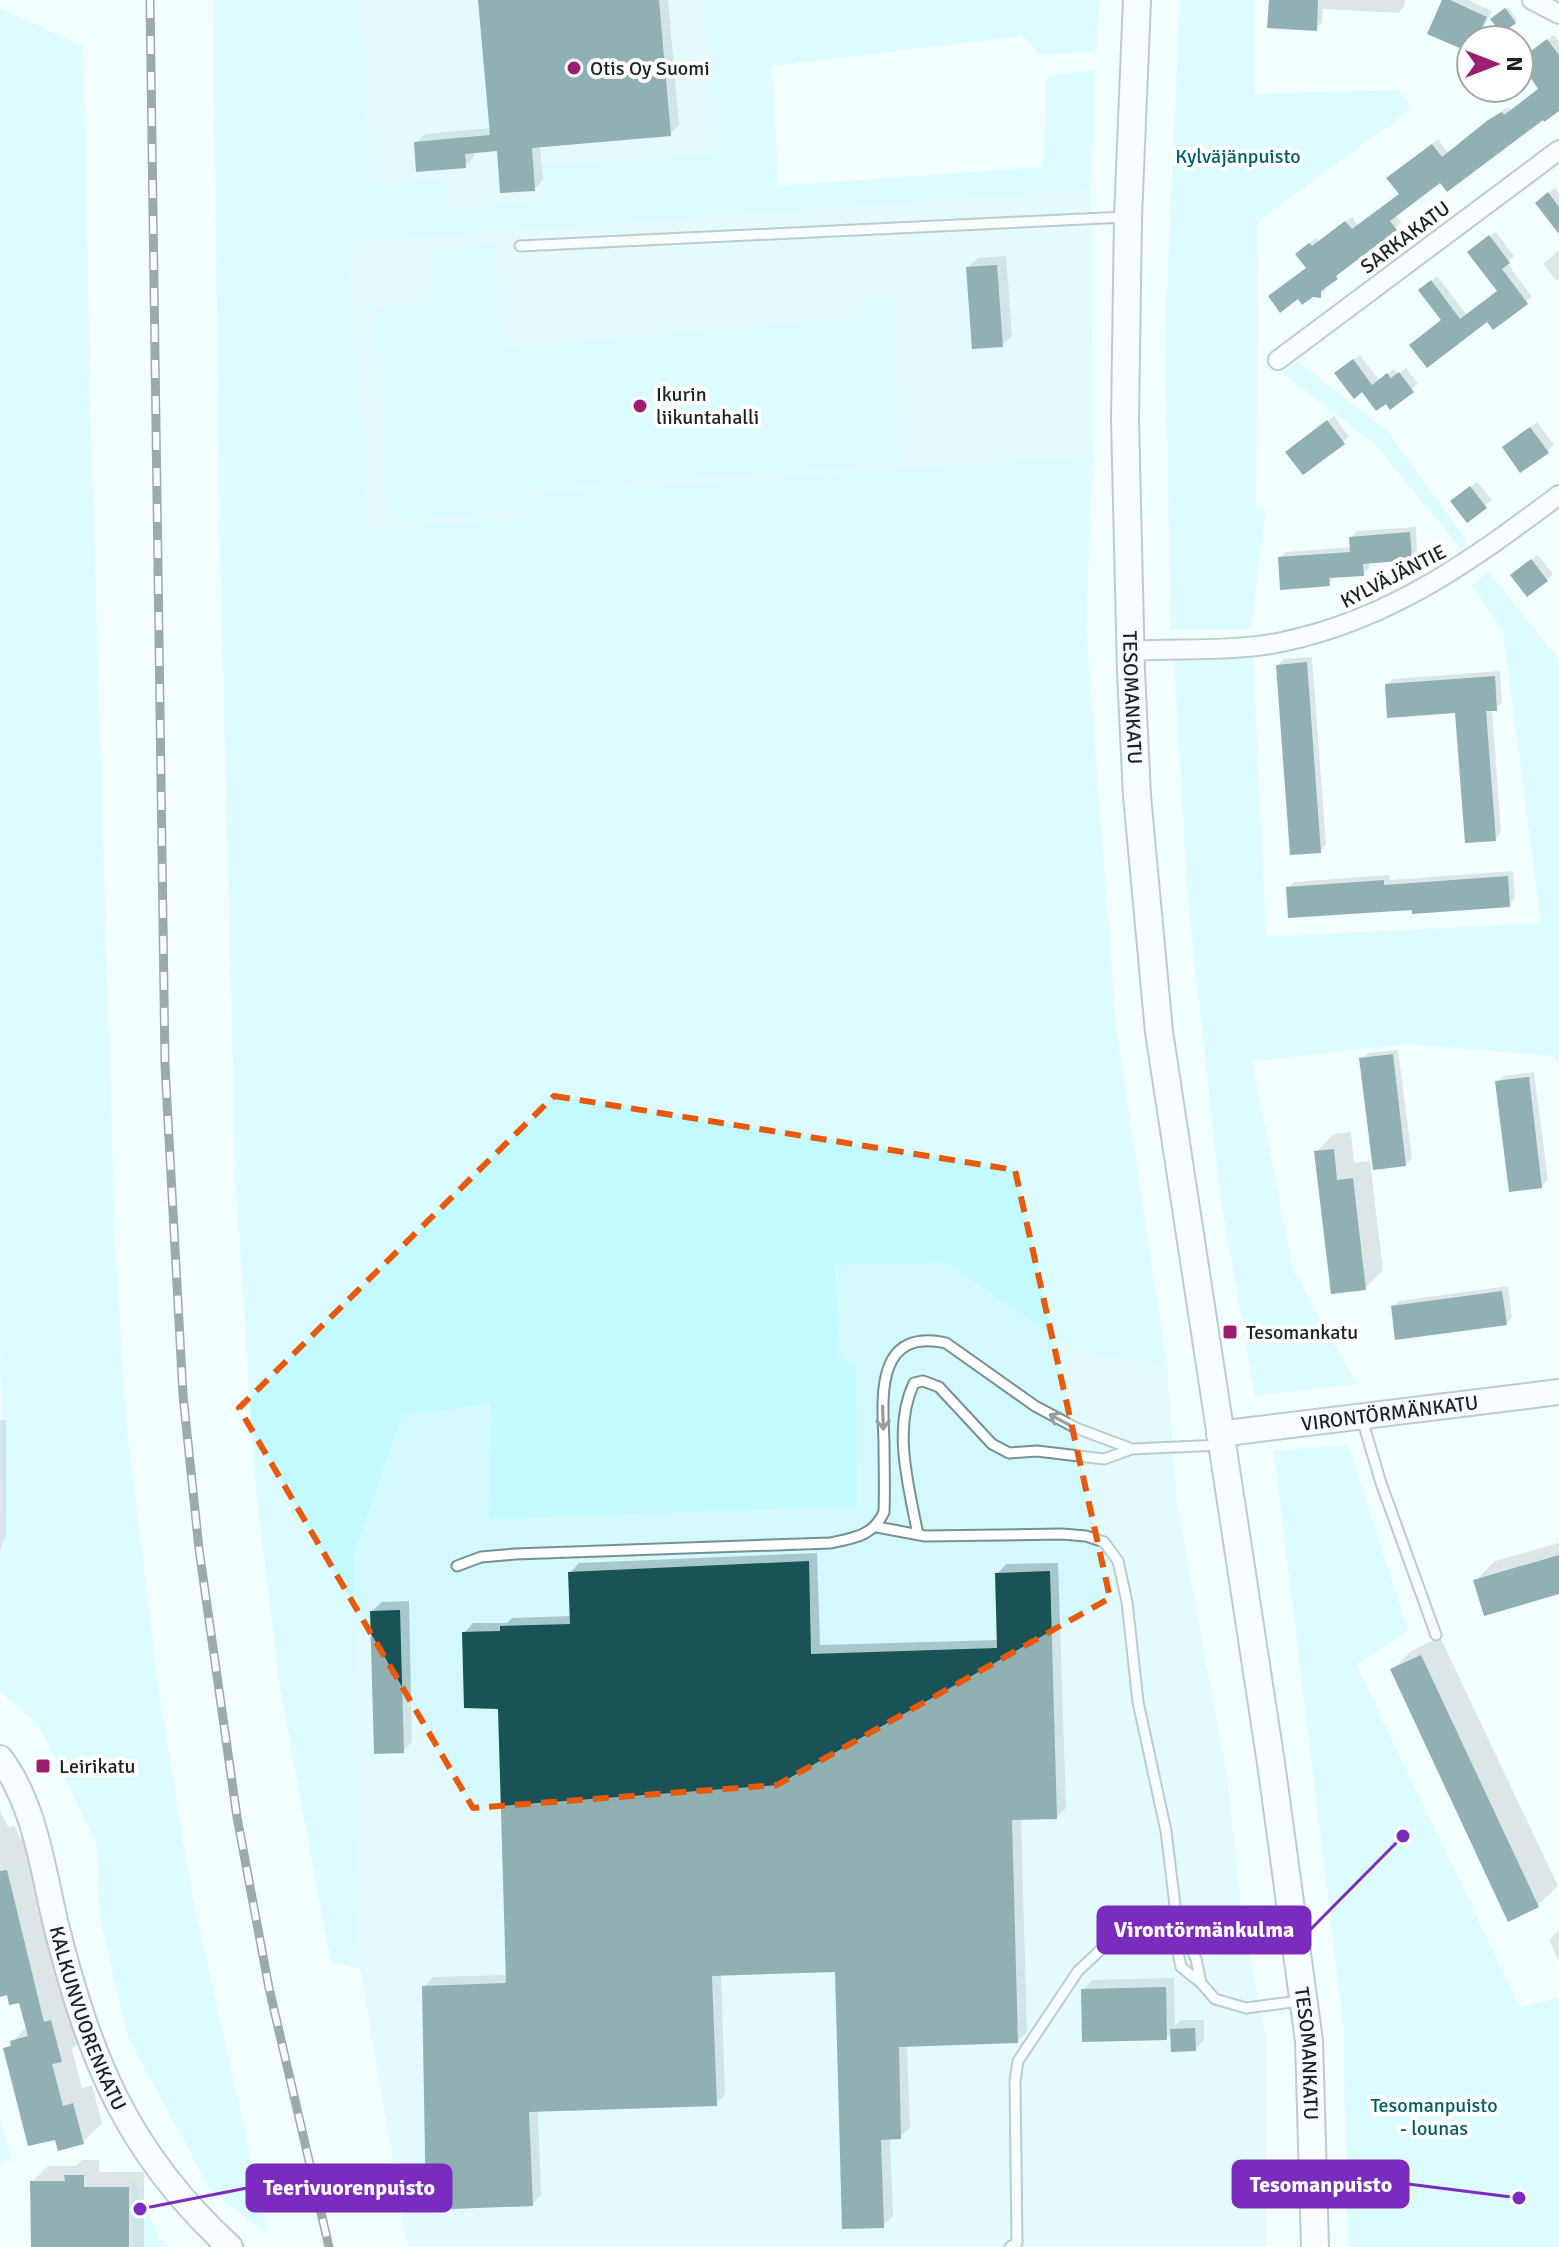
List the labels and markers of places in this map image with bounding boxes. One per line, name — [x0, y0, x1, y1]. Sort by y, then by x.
place label: Otis Oy Suomi — [590, 56, 710, 81]
marker: Otis Oy Suomi — [565, 59, 583, 77]
place label: Ikurin liikuntahalli — [656, 382, 759, 430]
marker: Ikurin liikuntahalli — [631, 397, 649, 415]
place label: Tesomankatu — [1246, 1320, 1358, 1345]
marker: Tesomankatu — [1221, 1323, 1239, 1341]
place label: Leirikatu — [59, 1754, 135, 1779]
marker: Leirikatu — [34, 1757, 52, 1775]
callout: Virontörmänkulma — [1098, 1907, 1310, 1953]
callout: Tesomanpuisto — [1233, 2161, 1408, 2207]
callout: Teerivuorenpuisto — [247, 2165, 451, 2211]

